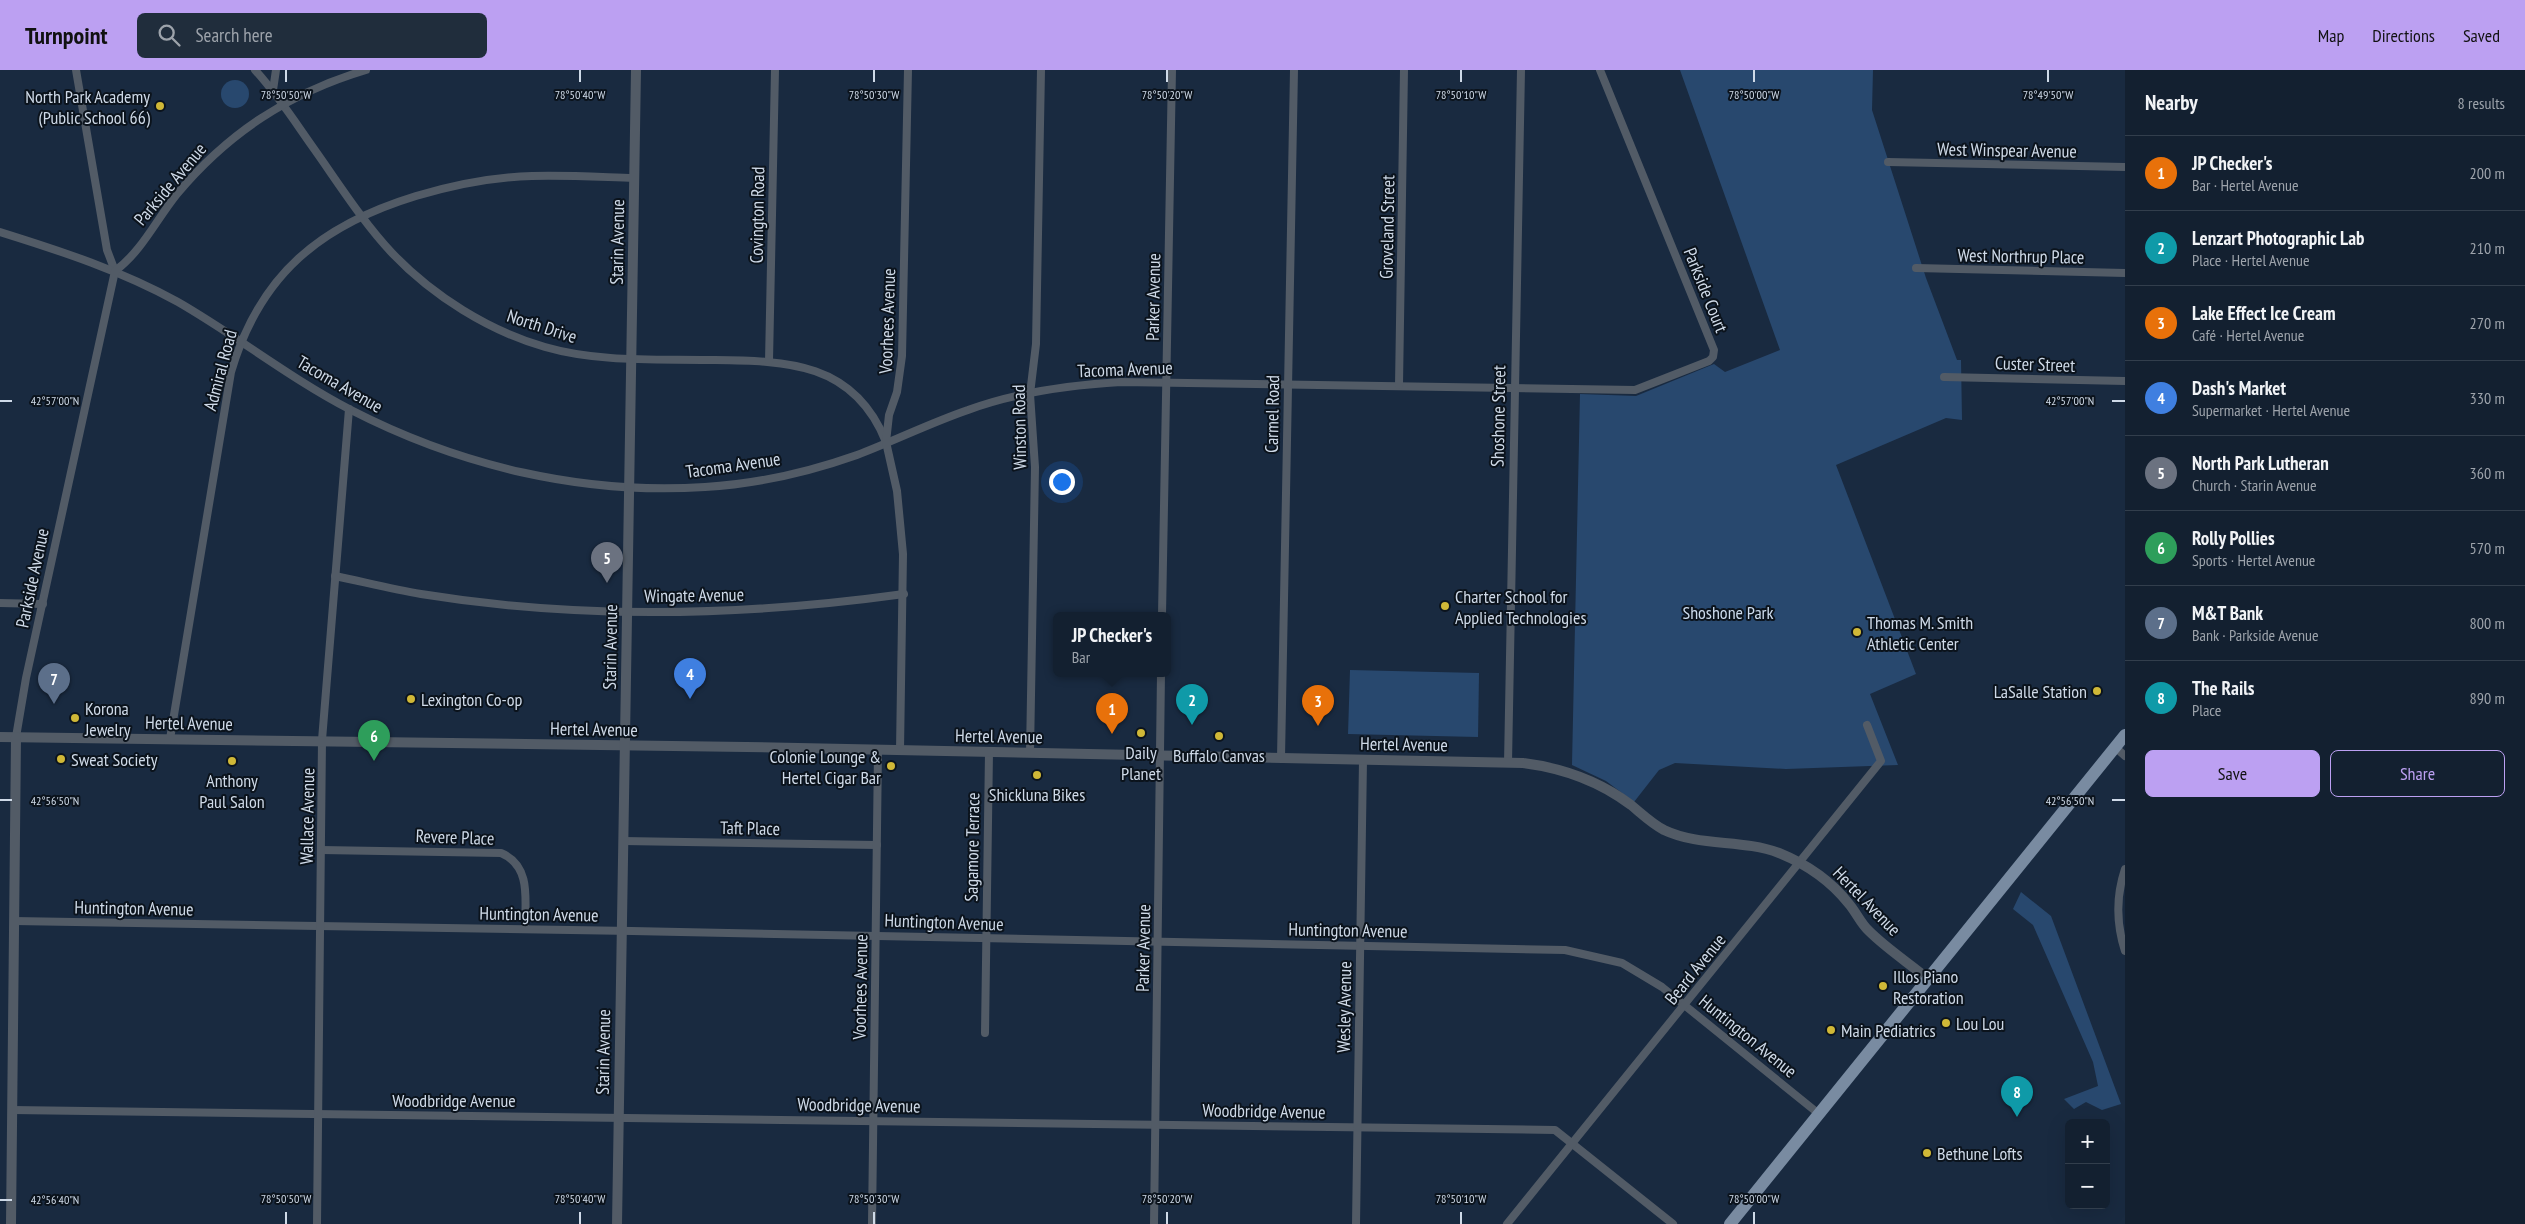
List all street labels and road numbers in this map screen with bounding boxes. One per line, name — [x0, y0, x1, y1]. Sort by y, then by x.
street label: West Winspear Avenue — [1937, 137, 2077, 163]
street label: Parkside Avenue — [129, 138, 211, 230]
street label: Covington Road — [745, 166, 769, 264]
street label: Groveland Street — [1375, 175, 1399, 279]
street label: Starin Avenue — [605, 199, 629, 285]
street label: West Northrup Place — [1957, 243, 2085, 269]
street label: Parkside Court — [1679, 244, 1733, 336]
street label: Parker Avenue — [1141, 253, 1165, 341]
street label: Voorhees Avenue — [874, 268, 900, 375]
street label: North Drive — [504, 304, 580, 348]
street label: Admiral Road — [198, 327, 242, 413]
street label: Tacoma Avenue — [293, 350, 387, 418]
street label: Custer Street — [1995, 351, 2076, 377]
street label: Tacoma Avenue — [1077, 356, 1173, 382]
street label: Shoshone Street — [1486, 365, 1510, 467]
street label: Carmel Road — [1260, 375, 1284, 453]
street label: Winston Road — [1007, 384, 1031, 470]
street label: Tacoma Avenue — [684, 447, 782, 483]
street label: Parkside Avenue — [10, 526, 54, 630]
street label: Wingate Avenue — [644, 583, 744, 607]
street label: Starin Avenue — [598, 604, 622, 690]
street label: Hertel Avenue — [145, 711, 233, 735]
street label: Hertel Avenue — [550, 717, 638, 741]
street label: Hertel Avenue — [955, 724, 1043, 748]
street label: Hertel Avenue — [1360, 732, 1448, 756]
street label: Wallace Avenue — [295, 767, 319, 865]
street label: Sagamore Terrace — [960, 792, 984, 902]
street label: Taft Place — [720, 816, 780, 840]
street label: Revere Place — [415, 824, 495, 850]
street label: Hertel Avenue — [1828, 861, 1906, 941]
street label: Huntington Avenue — [74, 895, 194, 921]
street label: Huntington Avenue — [479, 901, 599, 927]
street label: Parker Avenue — [1131, 904, 1155, 992]
street label: Huntington Avenue — [884, 908, 1004, 936]
street label: Huntington Avenue — [1288, 917, 1408, 943]
street label: Beard Avenue — [1659, 929, 1731, 1009]
street label: Voorhees Avenue — [848, 934, 872, 1041]
street label: Wesley Avenue — [1332, 961, 1356, 1053]
street label: Huntington Avenue — [1694, 990, 1802, 1082]
street label: Starin Avenue — [591, 1009, 615, 1095]
street label: Woodbridge Avenue — [392, 1089, 516, 1112]
street label: Woodbridge Avenue — [797, 1092, 921, 1118]
street label: Woodbridge Avenue — [1202, 1098, 1326, 1124]

